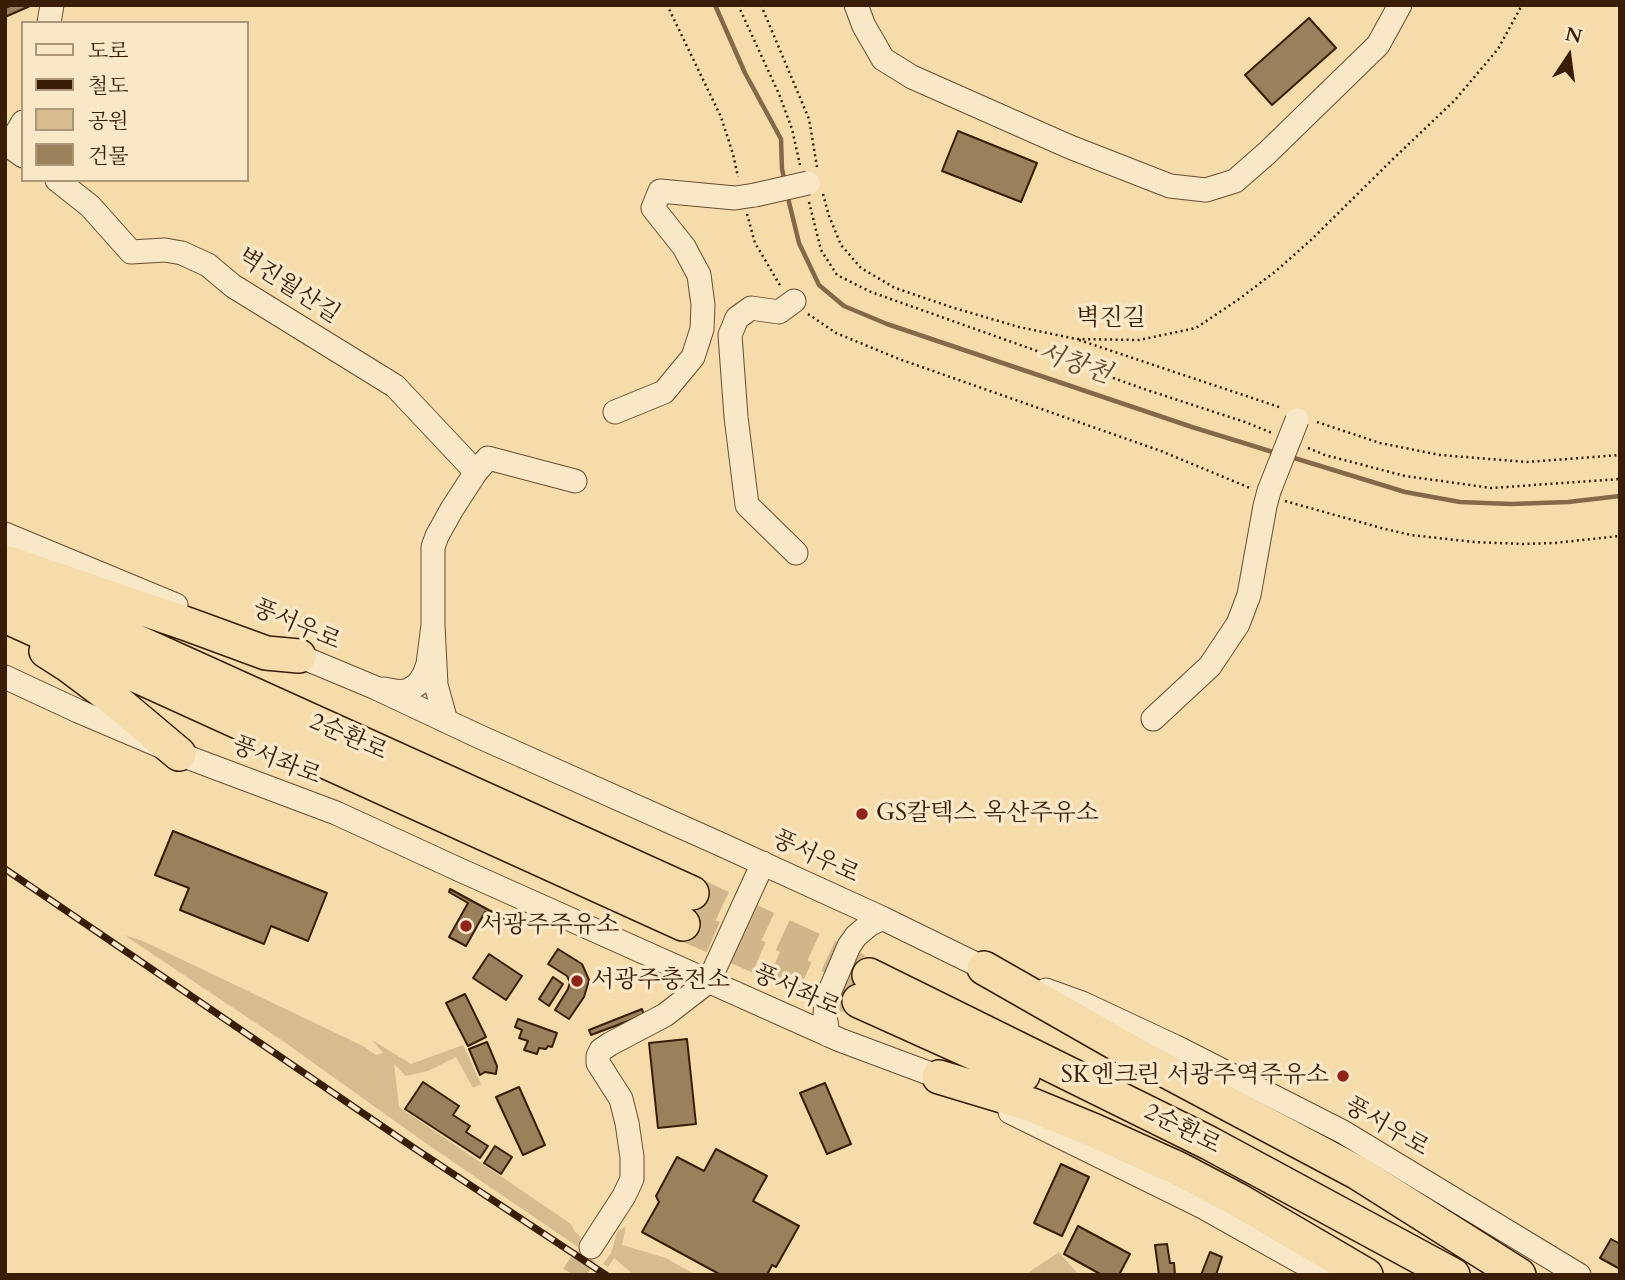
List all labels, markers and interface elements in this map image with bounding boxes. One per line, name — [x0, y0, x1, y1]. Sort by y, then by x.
legend — [21, 21, 248, 182]
north arrow — [1534, 21, 1604, 91]
text: N — [1563, 21, 1585, 50]
text: 도로 — [88, 37, 129, 66]
text: 철도 — [88, 72, 129, 101]
text: 공원 — [88, 107, 129, 136]
text: 건물 — [88, 142, 129, 171]
street label: 벽진월산길 — [232, 243, 344, 331]
street label: 벽진길 — [1076, 305, 1146, 333]
water label: 서창천 — [1033, 338, 1115, 392]
street label: 풍서우로 — [248, 595, 344, 657]
street label: 2순환로 — [305, 708, 391, 768]
street label: 풍서좌로 — [228, 732, 324, 792]
place label: GS칼텍스 옥산주유소 — [876, 800, 1099, 828]
marker: GS칼텍스 옥산주유소 — [854, 806, 870, 822]
street label: 풍서우로 — [767, 825, 863, 891]
place label: 서광주주유소 — [480, 912, 619, 940]
marker: 서광주주유소 — [458, 918, 474, 934]
street label: 풍서좌로 — [748, 960, 844, 1024]
place label: 서광주충전소 — [591, 967, 730, 995]
marker: 서광주충전소 — [569, 973, 585, 989]
place label: SK엔크린 서광주역주유소 — [1061, 1062, 1329, 1090]
marker: SK엔크린 서광주역주유소 — [1335, 1068, 1351, 1084]
street label: 풍서우로 — [1339, 1092, 1433, 1164]
street label: 2순환로 — [1139, 1099, 1225, 1161]

